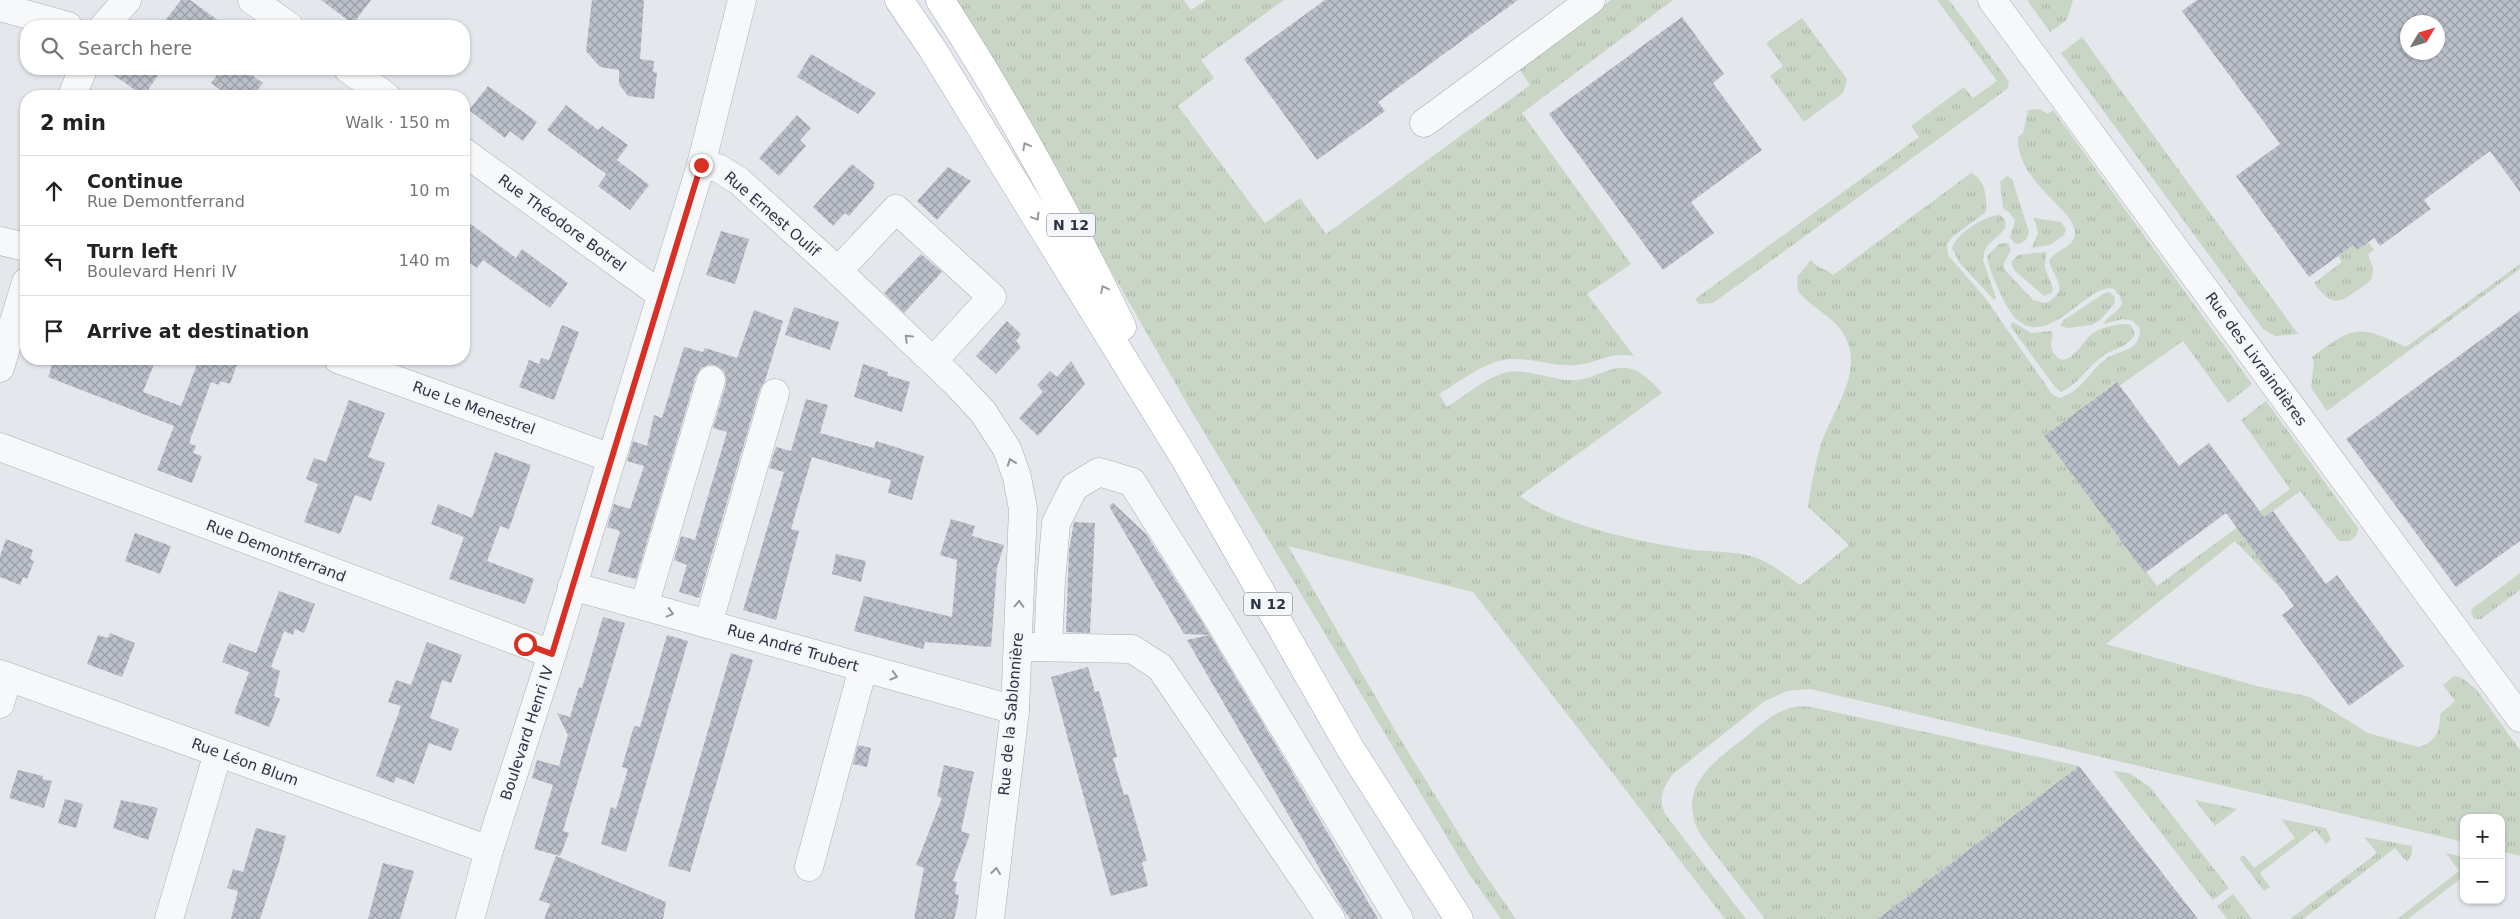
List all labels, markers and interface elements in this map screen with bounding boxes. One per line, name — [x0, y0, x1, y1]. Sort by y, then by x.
north arrow — [2400, 15, 2445, 60]
search box — [20, 20, 470, 75]
icon: search — [38, 34, 66, 62]
text: Search here — [78, 37, 192, 59]
text: 2 min — [40, 111, 106, 135]
text: Walk · 150 m — [345, 113, 450, 132]
one-way arrow — [1023, 142, 1033, 151]
route end — [690, 154, 713, 177]
street label: Rue Ernest Oulif — [721, 168, 824, 261]
text: Continue — [87, 170, 183, 192]
street label: Rue Théodore Botrel — [495, 171, 629, 275]
icon: ahead — [40, 177, 68, 205]
text: 10 m — [409, 181, 450, 200]
text: Rue Demontferrand — [87, 192, 245, 211]
one-way arrow — [1030, 211, 1040, 220]
road number: N 12 — [1047, 214, 1095, 236]
text: Turn left — [87, 240, 178, 262]
icon: left — [40, 247, 68, 275]
text: 140 m — [399, 251, 450, 270]
text: Boulevard Henri IV — [87, 262, 237, 281]
one-way arrow — [1099, 285, 1110, 294]
street label: Rue des Livraindières — [2201, 289, 2311, 429]
icon: arrive — [40, 317, 68, 345]
text: Arrive at destination — [87, 320, 309, 342]
one-way arrow — [905, 335, 914, 344]
street label: Rue Le Menestrel — [410, 377, 538, 439]
one-way arrow — [1007, 458, 1017, 466]
street label: Rue Demontferrand — [204, 516, 348, 586]
road number: N 12 — [1244, 592, 1292, 616]
one-way arrow — [1014, 600, 1025, 608]
one-way arrow — [665, 607, 674, 618]
street label: Rue André Trubert — [725, 621, 861, 675]
street label: Rue de la Sablonnière — [995, 632, 1027, 796]
route start — [514, 633, 537, 656]
street label: Boulevard Henri IV — [497, 663, 557, 803]
one-way arrow — [889, 671, 897, 681]
street label: Rue Léon Blum — [189, 734, 301, 790]
map controls — [2460, 814, 2505, 904]
button: + — [2460, 814, 2505, 859]
button: − — [2460, 859, 2505, 904]
one-way arrow — [990, 866, 1001, 874]

